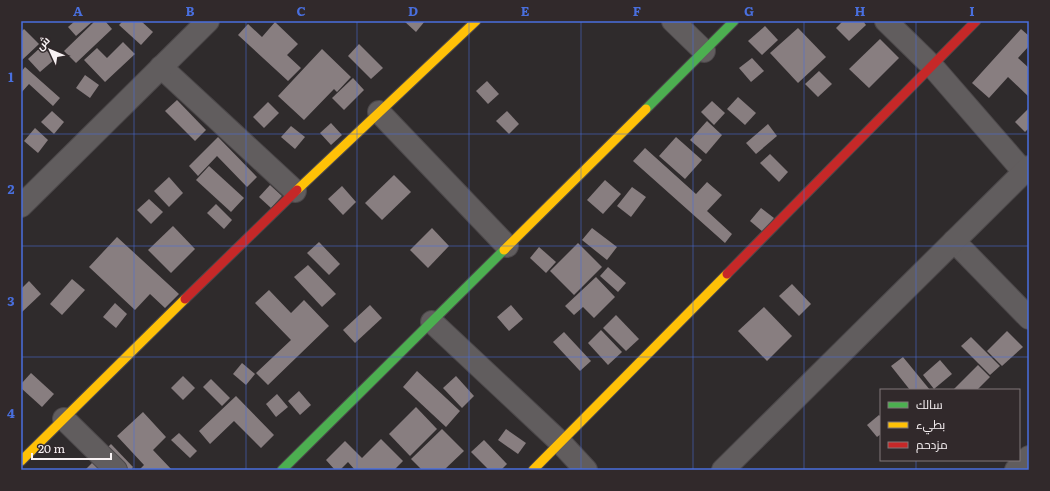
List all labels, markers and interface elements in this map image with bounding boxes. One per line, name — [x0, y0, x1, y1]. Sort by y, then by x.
text: A — [73, 1, 83, 20]
text: B — [186, 1, 195, 20]
text: C — [296, 1, 306, 20]
text: D — [408, 1, 418, 20]
text: E — [521, 1, 530, 20]
text: F — [633, 1, 641, 20]
text: G — [744, 1, 754, 20]
text: H — [855, 1, 866, 20]
text: I — [969, 1, 975, 20]
north arrow — [30, 30, 70, 70]
text: ش — [31, 32, 53, 53]
text: 1 — [8, 67, 14, 86]
text: 2 — [8, 179, 15, 198]
text: 3 — [7, 291, 15, 310]
legend — [880, 389, 1020, 461]
text: سالك — [916, 395, 943, 413]
text: 4 — [7, 403, 15, 422]
text: بطيء — [916, 415, 945, 435]
scale bar — [32, 435, 111, 461]
text: مزدحم — [916, 435, 948, 453]
text: 20 m — [38, 439, 65, 457]

